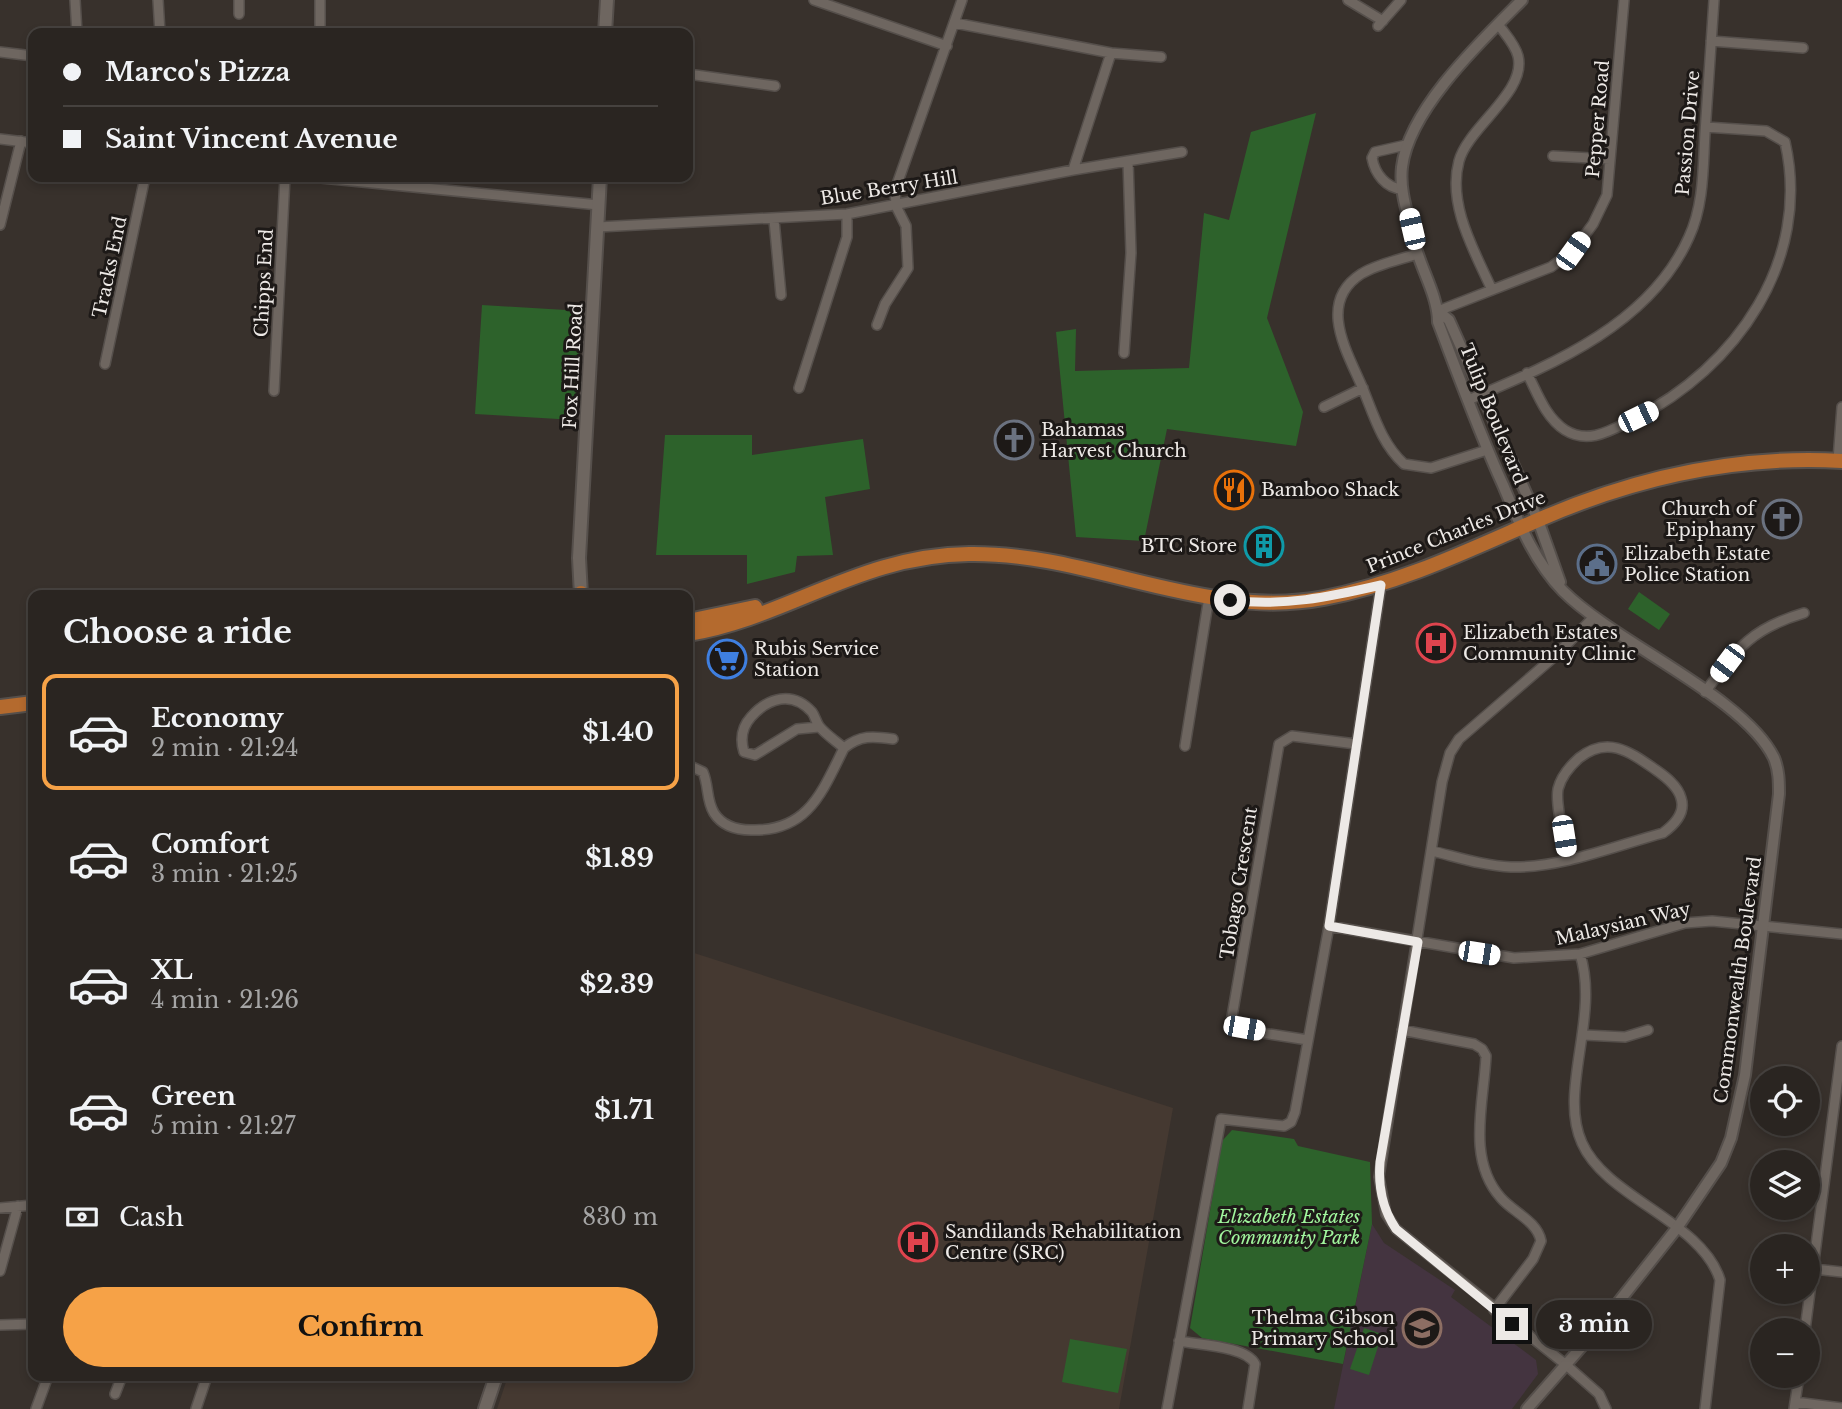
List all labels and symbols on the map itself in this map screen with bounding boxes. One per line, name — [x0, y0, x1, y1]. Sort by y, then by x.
street label: Pepper Road — [1582, 59, 1614, 179]
street label: Passion Drive — [1672, 70, 1704, 196]
street label: Blue Berry Hill — [819, 166, 960, 210]
car — [1398, 206, 1427, 252]
street label: Tracks End — [88, 214, 132, 320]
street label: Chipps End — [250, 228, 278, 338]
car — [1553, 228, 1594, 274]
street label: Fox Hill Road — [559, 302, 587, 430]
street label: Tulip Boulevard — [1455, 340, 1531, 488]
car — [1615, 398, 1662, 436]
church icon: Bahamas Harvest Church — [993, 419, 1035, 461]
place label: Bahamas Harvest Church — [1041, 419, 1187, 462]
restaurant icon: Bamboo Shack — [1213, 469, 1255, 511]
place label: Bamboo Shack — [1261, 479, 1399, 501]
street label: Prince Charles Drive — [1363, 486, 1549, 578]
place label: Church of Epiphany — [1661, 498, 1758, 541]
church icon: Church of Epiphany — [1761, 498, 1803, 540]
building icon: BTC Store — [1243, 525, 1285, 567]
place label: BTC Store — [1141, 535, 1237, 557]
public building icon: Elizabeth Estate Police Station — [1576, 543, 1618, 585]
place label: Elizabeth Estate Police Station — [1624, 543, 1771, 586]
route start — [1214, 584, 1246, 616]
hospital icon: Elizabeth Estates Community Clinic — [1415, 622, 1457, 664]
place label: Elizabeth Estates Community Clinic — [1463, 622, 1636, 665]
supermarket icon: Rubis Service Station — [706, 638, 748, 680]
place label: Rubis Service Station — [754, 638, 879, 681]
car — [1706, 640, 1749, 686]
street label: Tobago Crescent — [1216, 805, 1262, 961]
car — [1551, 814, 1578, 858]
street label: Commonwealth Boulevard — [1710, 855, 1766, 1105]
street label: Malaysian Way — [1553, 898, 1693, 950]
car — [1457, 939, 1502, 967]
car — [1222, 1014, 1267, 1042]
park label: Elizabeth Estates Community Park — [1217, 1206, 1360, 1249]
hospital icon: Sandilands Rehabilitation Centre (SRC) — [897, 1221, 939, 1263]
place label: Sandilands Rehabilitation Centre (SRC) — [945, 1221, 1182, 1264]
callout: 3 min — [1536, 1300, 1652, 1348]
place label: Thelma Gibson Primary School — [1251, 1307, 1395, 1350]
school or university icon: Thelma Gibson Primary School — [1401, 1307, 1443, 1349]
route end — [1496, 1308, 1528, 1340]

